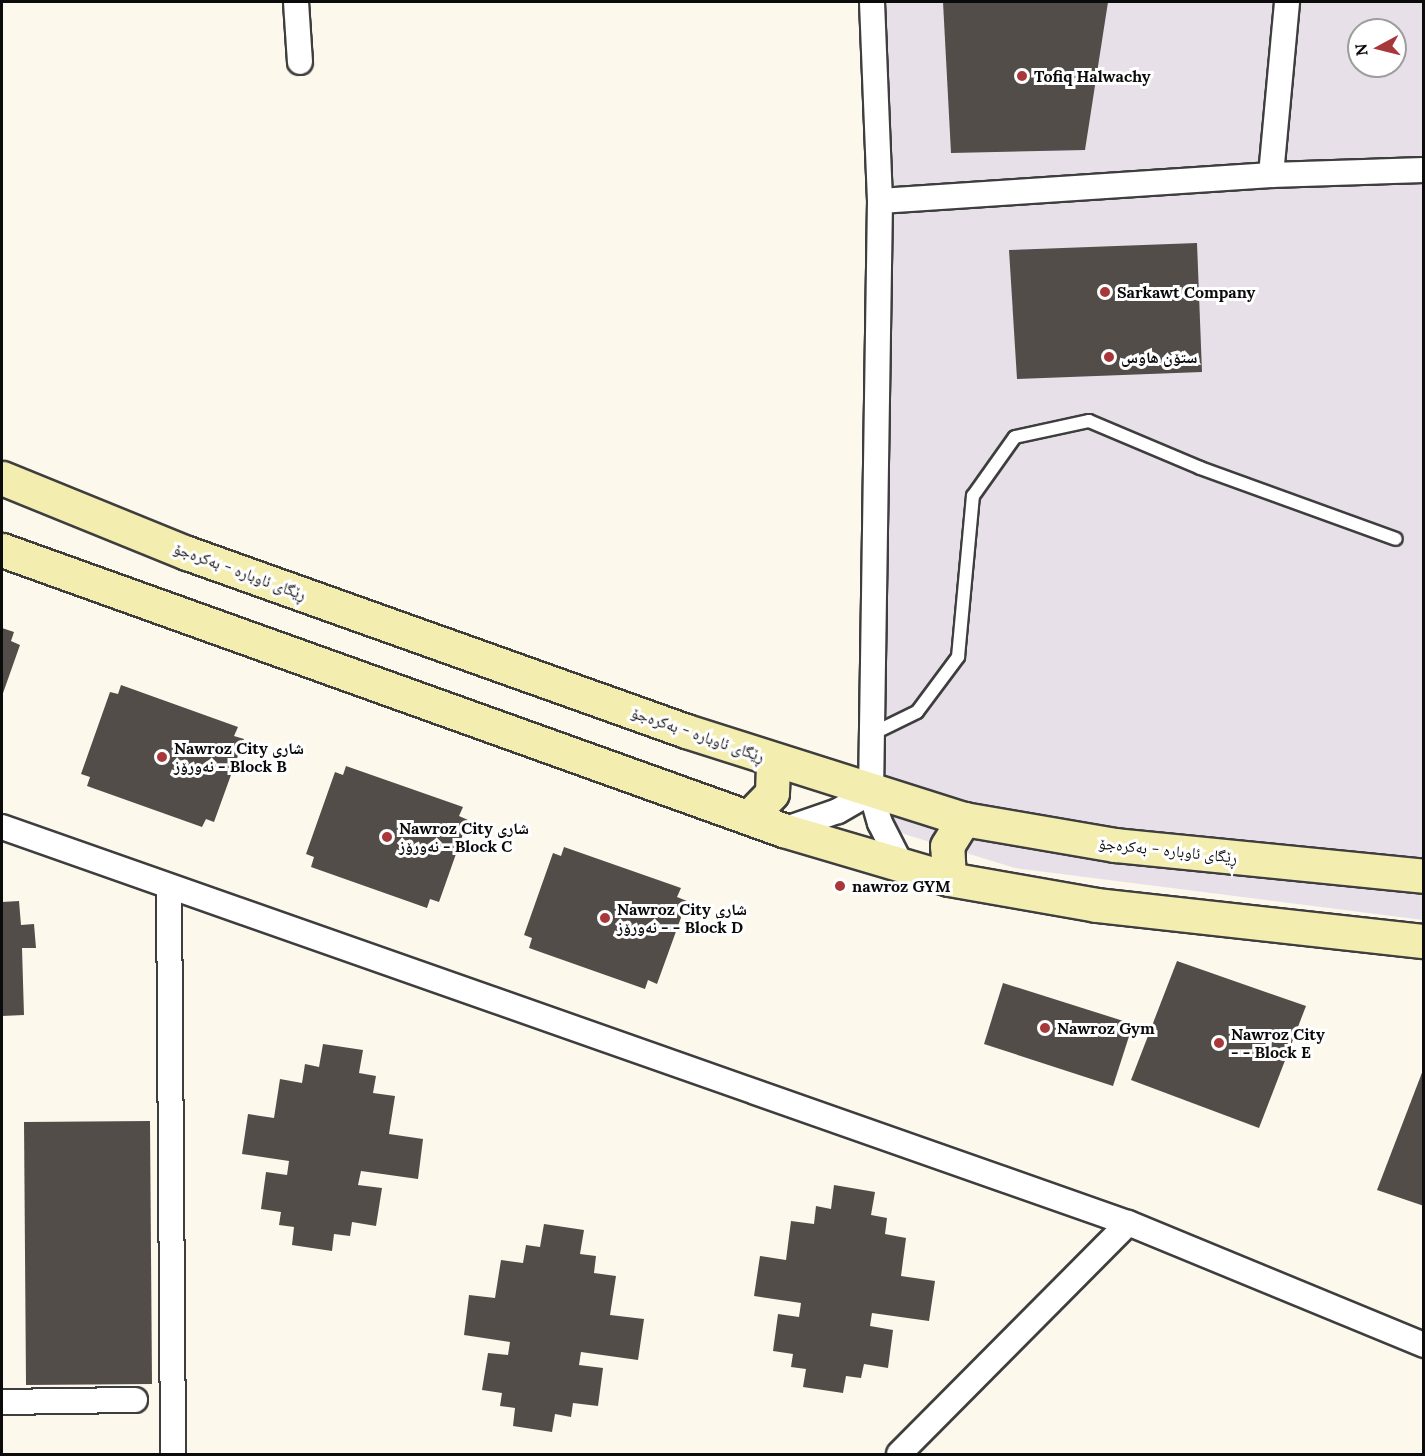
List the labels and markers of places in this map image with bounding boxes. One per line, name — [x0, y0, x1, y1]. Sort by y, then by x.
place label: Tofiq Halwachy — [1034, 66, 1151, 86]
marker: Tofiq Halwachy — [1015, 69, 1029, 83]
place label: Sarkawt Company — [1117, 282, 1255, 302]
marker: Sarkawt Company — [1098, 285, 1112, 299]
place label: ستۆن هاوس — [1121, 347, 1197, 367]
marker: ستۆن هاوس — [1102, 350, 1116, 364]
place label: Nawroz City شاری نەورۆز - Block B — [174, 738, 304, 776]
marker: Nawroz City شاری نەورۆز - Block B — [155, 750, 169, 764]
place label: Nawroz City شاری نەورۆز - Block C — [399, 818, 529, 856]
marker: Nawroz City شاری نەورۆز - Block C — [380, 830, 394, 844]
place label: nawroz GYM — [852, 876, 950, 896]
marker: nawroz GYM — [833, 879, 847, 893]
place label: Nawroz City شاری نەورۆز - - Block D — [617, 899, 747, 937]
marker: Nawroz City شاری نەورۆز - - Block D — [598, 911, 612, 925]
place label: Nawroz Gym — [1057, 1018, 1155, 1038]
marker: Nawroz Gym — [1038, 1021, 1052, 1035]
place label: Nawroz City - - Block E — [1231, 1024, 1325, 1062]
marker: Nawroz City - - Block E — [1212, 1036, 1226, 1050]

